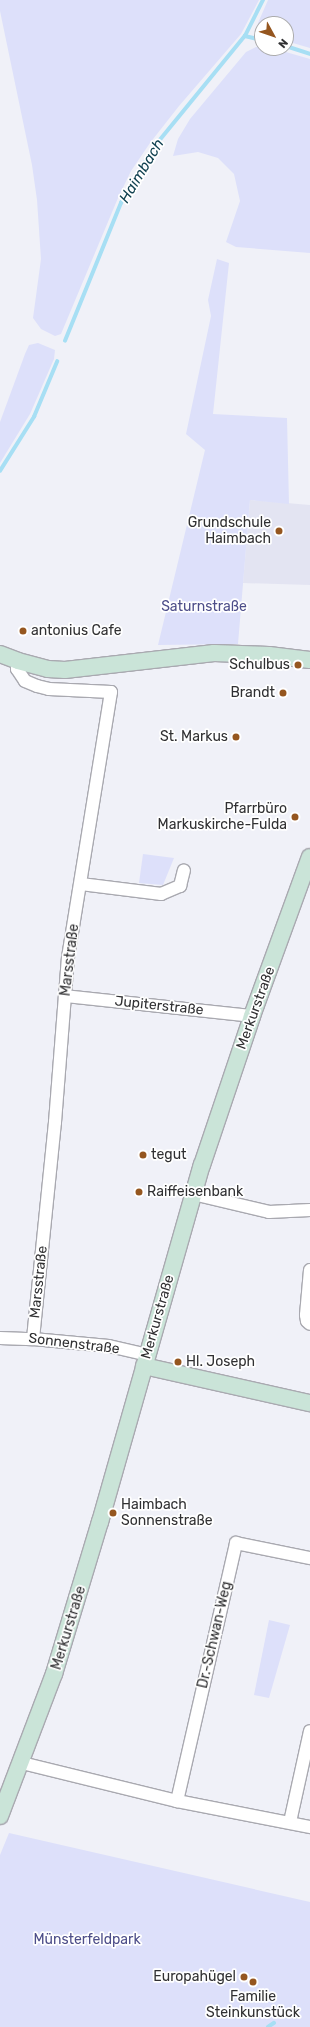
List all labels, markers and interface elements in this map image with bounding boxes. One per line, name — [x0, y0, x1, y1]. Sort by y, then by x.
north arrow — [254, 16, 294, 56]
text: N — [275, 36, 290, 51]
water label: Haimbach — [116, 136, 168, 206]
place label: Grundschule Haimbach — [188, 515, 271, 548]
marker: Grundschule Haimbach — [274, 526, 284, 536]
park label: Saturnstraße — [161, 599, 247, 615]
place label: antonius Cafe — [31, 623, 122, 639]
marker: antonius Cafe — [18, 626, 28, 636]
place label: Schulbus — [229, 657, 290, 673]
marker: Schulbus — [293, 660, 303, 670]
place label: Brandt — [230, 685, 275, 701]
marker: Brandt — [278, 688, 288, 698]
place label: St. Markus — [160, 729, 228, 745]
marker: St. Markus — [231, 732, 241, 742]
place label: Pfarrbüro Markuskirche-Fulda — [158, 801, 287, 834]
marker: Pfarrbüro Markuskirche-Fulda — [290, 812, 300, 822]
street label: Marsstraße — [57, 923, 83, 997]
street label: Merkurstraße — [233, 964, 279, 1052]
street label: Jupiterstraße — [114, 993, 204, 1019]
place label: tegut — [151, 1147, 187, 1163]
marker: tegut — [138, 1150, 148, 1160]
place label: Raiffeisenbank — [147, 1184, 243, 1200]
marker: Raiffeisenbank — [134, 1187, 144, 1197]
street label: Marsstraße — [27, 1245, 51, 1319]
street label: Merkurstraße — [138, 1273, 178, 1361]
street label: Sonnenstraße — [27, 1330, 121, 1358]
place label: Hl. Joseph — [186, 1354, 255, 1370]
marker: Hl. Joseph — [173, 1357, 183, 1367]
place label: Haimbach Sonnenstraße — [121, 1497, 213, 1530]
marker: Haimbach Sonnenstraße — [108, 1508, 118, 1518]
street label: Dr.-Schwan-Weg — [195, 1580, 235, 1690]
street label: Merkurstraße — [48, 1584, 90, 1672]
park label: Münsterfeldpark — [33, 1932, 141, 1948]
place label: Europahügel — [153, 1969, 236, 1985]
marker: Europahügel — [239, 1972, 249, 1982]
marker: Familie Steinkunstück — [248, 1977, 258, 1987]
place label: Familie Steinkunstück — [206, 1989, 300, 2022]

